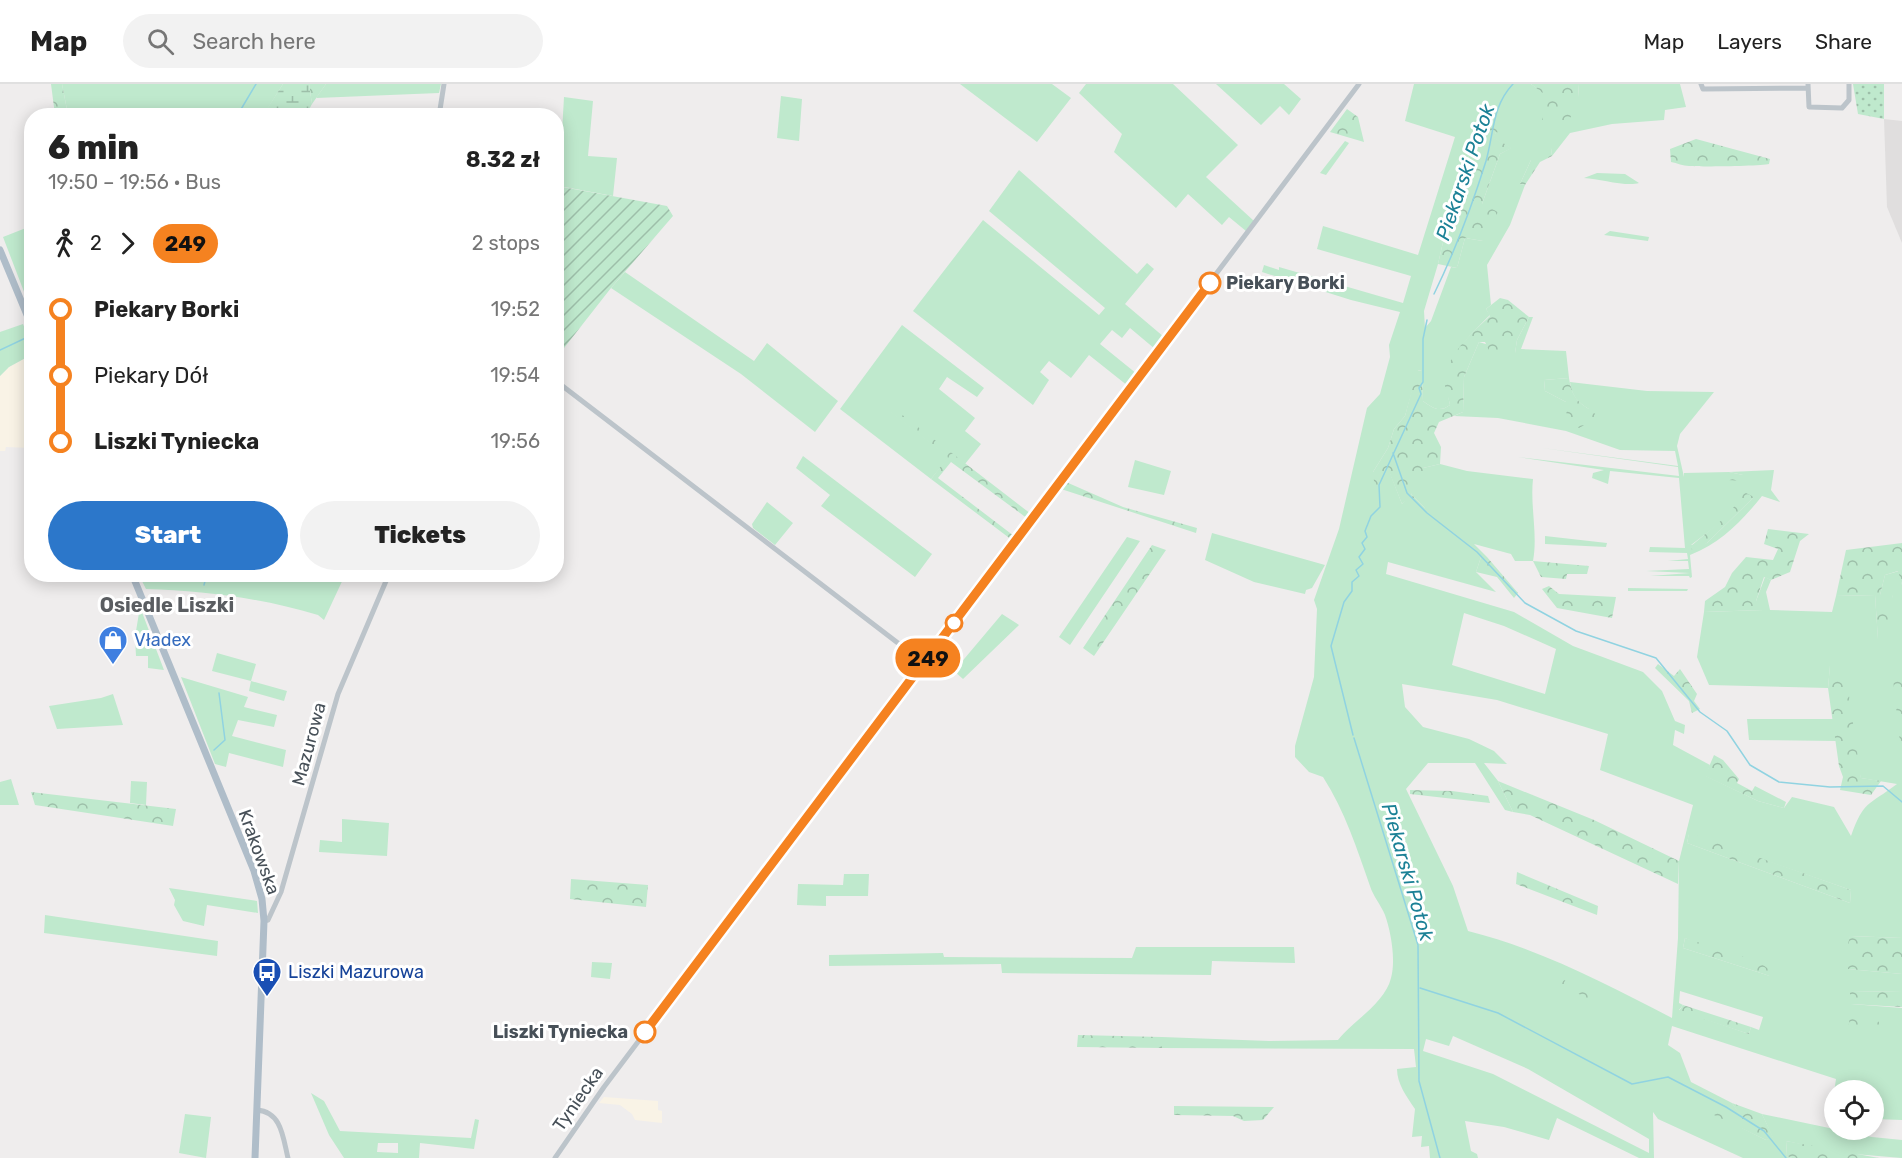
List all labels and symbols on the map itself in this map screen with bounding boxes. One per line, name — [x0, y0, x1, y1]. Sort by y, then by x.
water label: Piekarski Potok — [1430, 100, 1500, 243]
marker: Piekary Borki — [1199, 272, 1221, 294]
place label: Piekary Borki — [1226, 272, 1345, 294]
district label: Osiedle Liszki — [100, 593, 234, 617]
unlabelled marker — [945, 614, 963, 632]
shop icon: Vładex — [97, 624, 129, 666]
place label: Vładex — [134, 629, 191, 651]
line badge: 249 — [894, 638, 962, 678]
street label: Mazurowa — [287, 700, 331, 788]
water label: Piekarski Potok — [1377, 800, 1439, 944]
street label: Krakowska — [233, 807, 285, 897]
bus stop icon: Liszki Mazurowa — [251, 956, 283, 998]
place label: Liszki Mazurowa — [288, 961, 424, 983]
place label: Liszki Tyniecka — [493, 1021, 628, 1043]
marker: Liszki Tyniecka — [634, 1021, 656, 1043]
street label: Tyniecka — [548, 1063, 608, 1135]

